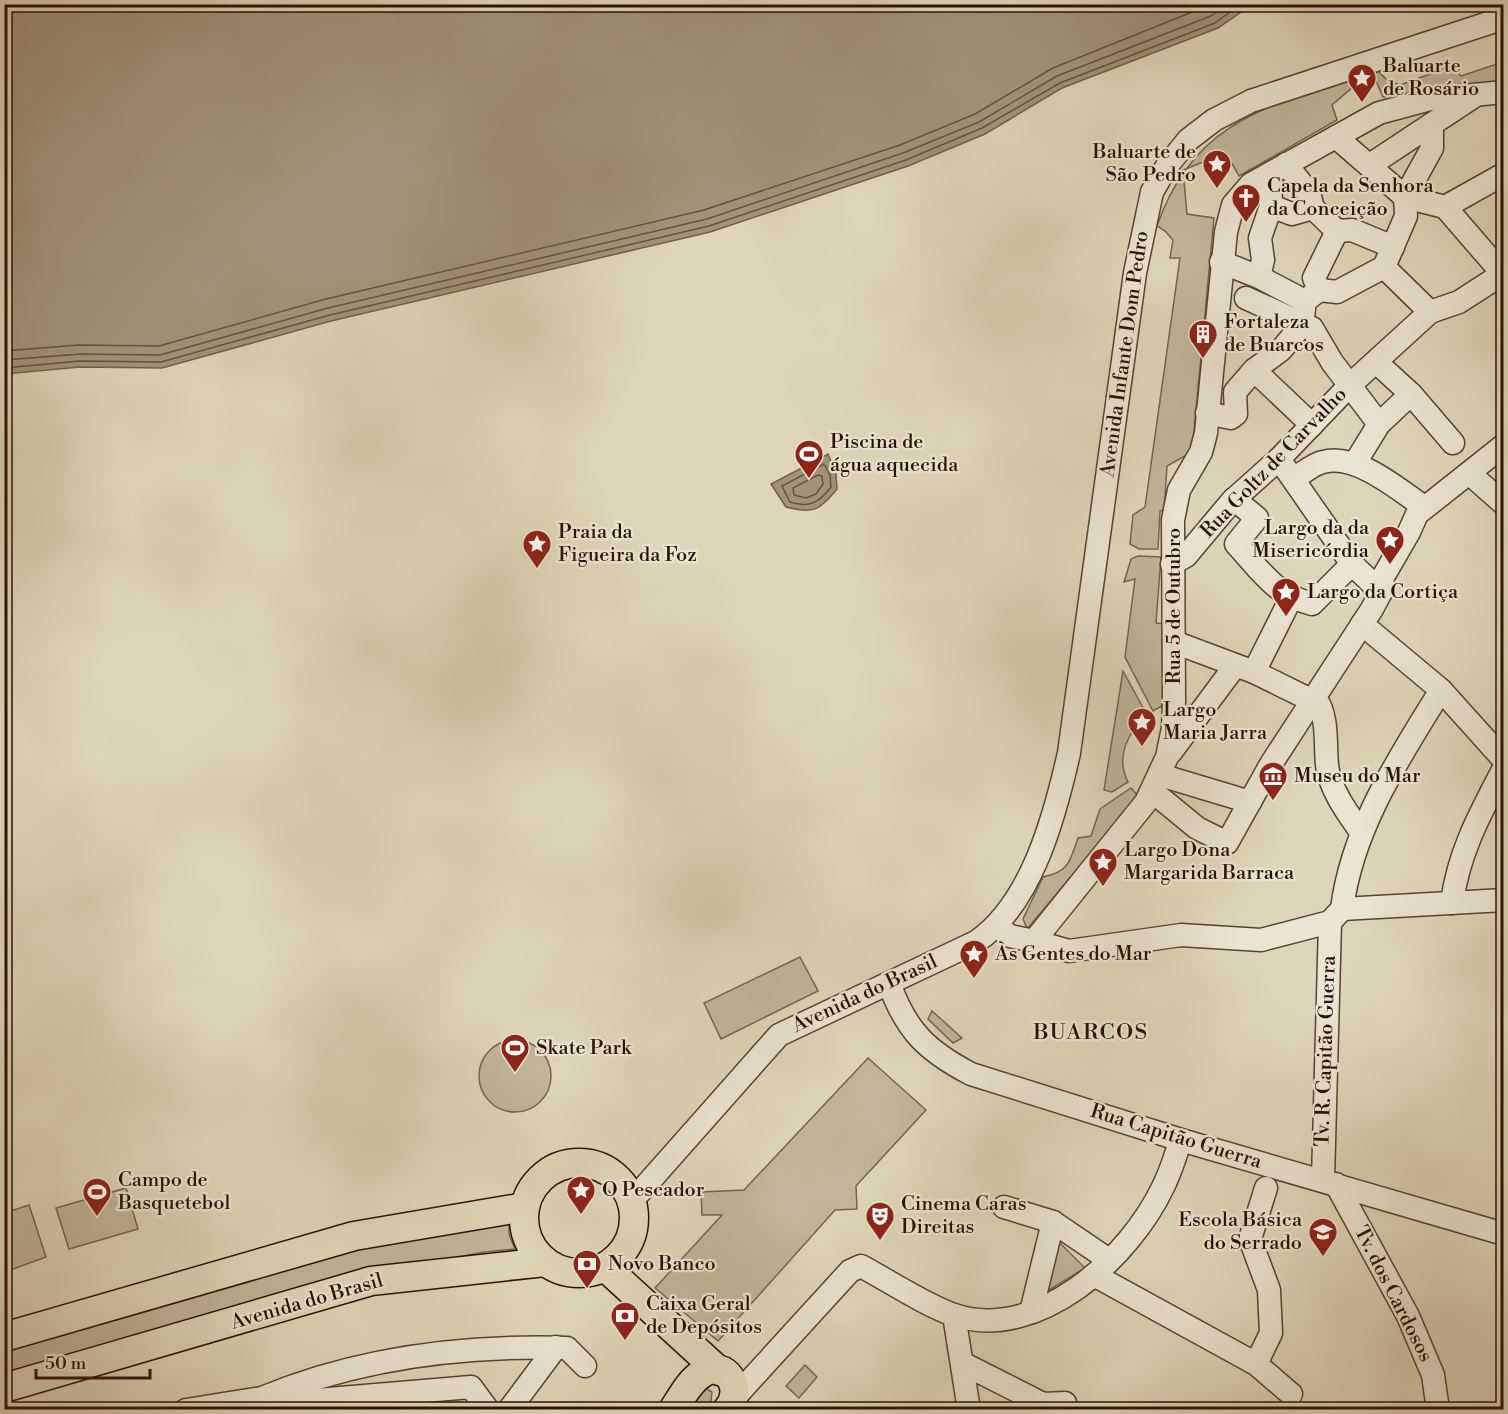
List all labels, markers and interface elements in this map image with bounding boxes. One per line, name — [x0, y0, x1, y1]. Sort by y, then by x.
place label: Baluarte de Rosário — [1382, 54, 1479, 102]
place icon: Baluarte de Rosário — [1346, 62, 1378, 104]
place label: Baluarte de São Pedro — [1092, 140, 1196, 188]
place icon: Baluarte de São Pedro — [1201, 148, 1233, 190]
place label: Capela da Senhora da Conceição — [1267, 174, 1434, 222]
church icon: Capela da Senhora da Conceição — [1230, 182, 1262, 224]
street label: Avenida Infante Dom Pedro — [1095, 229, 1155, 480]
place label: Fortaleza de Buarcos — [1224, 310, 1324, 358]
building icon: Fortaleza de Buarcos — [1187, 318, 1219, 360]
street label: Rua Goltz de Carvalho — [1195, 382, 1353, 544]
place label: Piscina de água aquecida — [830, 430, 959, 478]
sports icon: Piscina de água aquecida — [793, 438, 825, 480]
place label: Largo da da Misericórdia — [1252, 516, 1370, 564]
place label: Praia da Figueira da Foz — [558, 520, 697, 568]
place icon: Largo da da Misericórdia — [1374, 524, 1406, 566]
place icon: Praia da Figueira da Foz — [521, 528, 553, 570]
street label: Rua 5 de Outubro — [1162, 528, 1187, 684]
place icon: Largo da Cortiça — [1270, 576, 1302, 618]
place label: Largo da Cortiça — [1307, 580, 1459, 605]
place label: Largo Maria Jarra — [1163, 698, 1268, 746]
place icon: Largo Maria Jarra — [1126, 706, 1158, 748]
museum icon: Museu do Mar — [1257, 760, 1289, 802]
place label: Museu do Mar — [1294, 764, 1421, 789]
place label: Largo Dona Margarida Barraca — [1124, 838, 1295, 886]
place icon: Largo Dona Margarida Barraca — [1087, 846, 1119, 888]
place icon: Às Gentes do Mar — [958, 938, 990, 980]
place label: Às Gentes do Mar — [994, 941, 1152, 967]
street label: Avenida do Brasil — [787, 949, 942, 1039]
street label: Tv. R. Capitão Guerra — [1310, 954, 1342, 1147]
district label: BUARCOS — [1032, 1019, 1149, 1046]
sports icon: Skate Park — [499, 1032, 531, 1074]
place label: Skate Park — [536, 1036, 633, 1061]
street label: Rua Capitão Guerra — [1087, 1099, 1266, 1175]
place label: Campo de Basquetebol — [117, 1168, 230, 1216]
place icon: O Pescador — [565, 1174, 597, 1216]
sports icon: Campo de Basquetebol — [81, 1176, 113, 1218]
place label: O Pescador — [602, 1178, 705, 1203]
place label: Cinema Caras Direitas — [901, 1192, 1026, 1240]
theatre icon: Cinema Caras Direitas — [864, 1200, 896, 1242]
place label: Escola Básica do Serrado — [1178, 1208, 1303, 1256]
school or university icon: Escola Básica do Serrado — [1307, 1216, 1339, 1258]
street label: Tv. dos Cardosos — [1348, 1222, 1438, 1366]
bank icon: Novo Banco — [571, 1248, 603, 1290]
place label: Novo Banco — [608, 1252, 716, 1277]
street label: Avenida do Brasil — [227, 1268, 386, 1336]
place label: Caixa Geral de Depósitos — [646, 1292, 762, 1340]
bank icon: Caixa Geral de Depósitos — [609, 1300, 641, 1342]
scale bar — [36, 1342, 150, 1380]
text: 50 m — [45, 1352, 87, 1375]

